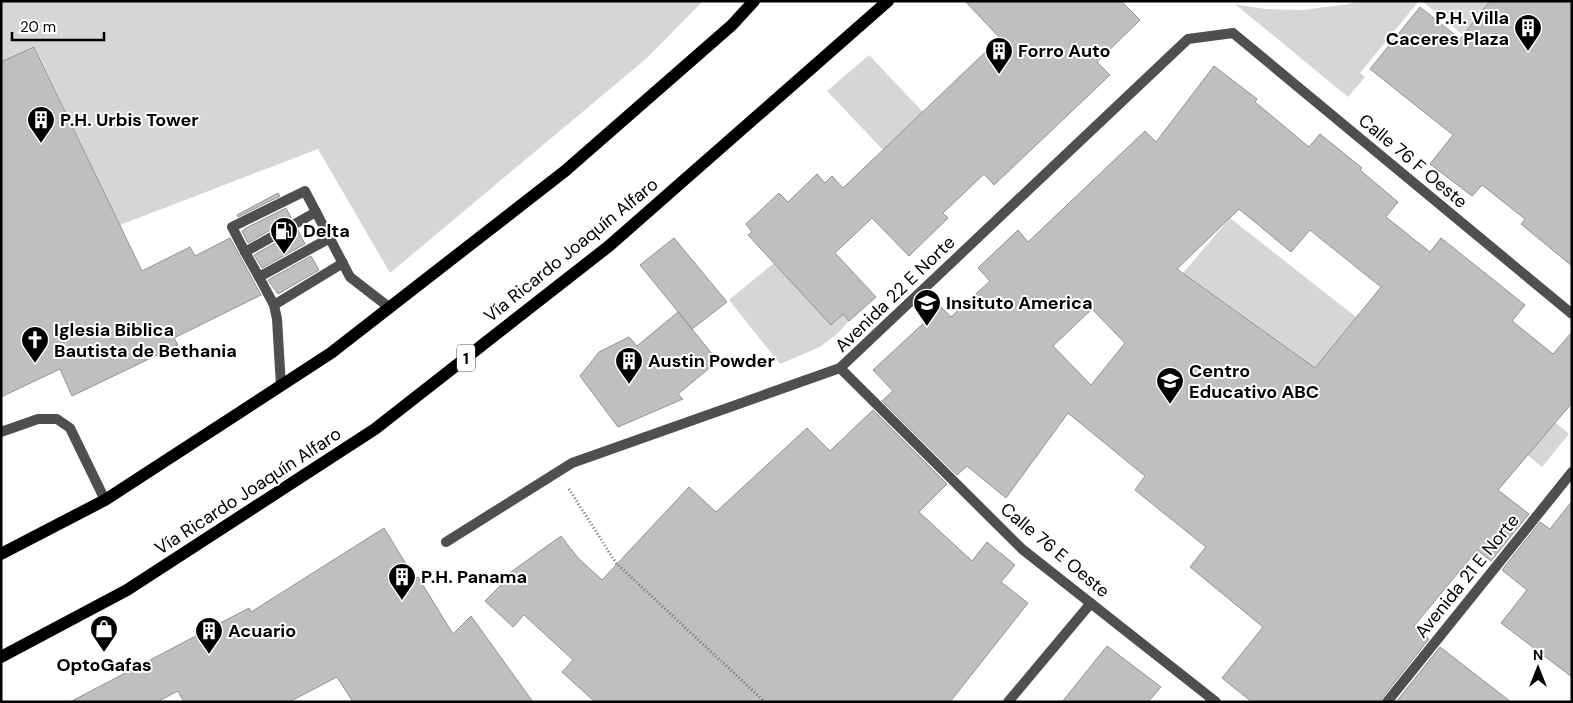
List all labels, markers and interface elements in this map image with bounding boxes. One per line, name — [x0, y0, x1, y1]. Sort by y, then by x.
place label: P.H. Villa Caceres Plaza — [1386, 6, 1509, 51]
scale bar — [12, 10, 105, 42]
building icon: P.H. Villa Caceres Plaza — [1513, 13, 1543, 52]
text: 20 m — [20, 17, 56, 37]
building icon: Forro Auto — [984, 36, 1014, 75]
place label: Forro Auto — [1018, 39, 1111, 63]
building icon: P.H. Urbis Tower — [26, 105, 56, 144]
place label: P.H. Urbis Tower — [60, 108, 199, 132]
street label: Calle 76 F Oeste — [1353, 108, 1473, 214]
street label: Vía Ricardo Joaquín Alfaro — [479, 172, 663, 328]
fuel station icon: Delta — [269, 216, 299, 255]
place label: Delta — [303, 219, 350, 243]
street label: Avenida 22 E Norte — [830, 230, 960, 358]
school or university icon: Insituto America — [912, 288, 942, 327]
place label: Insituto America — [946, 291, 1092, 315]
place label: Iglesia Biblica Bautista de Bethania — [54, 318, 237, 363]
church icon: Iglesia Biblica Bautista de Bethania — [20, 325, 50, 364]
road number: 1 — [457, 344, 475, 372]
building icon: Austin Powder — [614, 346, 644, 385]
place label: Austin Powder — [648, 349, 775, 373]
place label: Centro Educativo ABC — [1189, 359, 1319, 404]
school or university icon: Centro Educativo ABC — [1155, 366, 1185, 405]
street label: Vía Ricardo Joaquín Alfaro — [150, 422, 346, 560]
street label: Calle 76 E Oeste — [995, 497, 1115, 603]
street label: Avenida 21 E Norte — [1409, 509, 1525, 643]
building icon: P.H. Panama — [387, 562, 417, 601]
place label: P.H. Panama — [421, 565, 527, 589]
shop icon: OptoGafas — [89, 614, 119, 653]
building icon: Acuario — [194, 616, 224, 655]
place label: Acuario — [228, 619, 296, 643]
north arrow — [1513, 643, 1563, 693]
text: N — [1533, 646, 1543, 664]
place label: OptoGafas — [56, 653, 152, 677]

